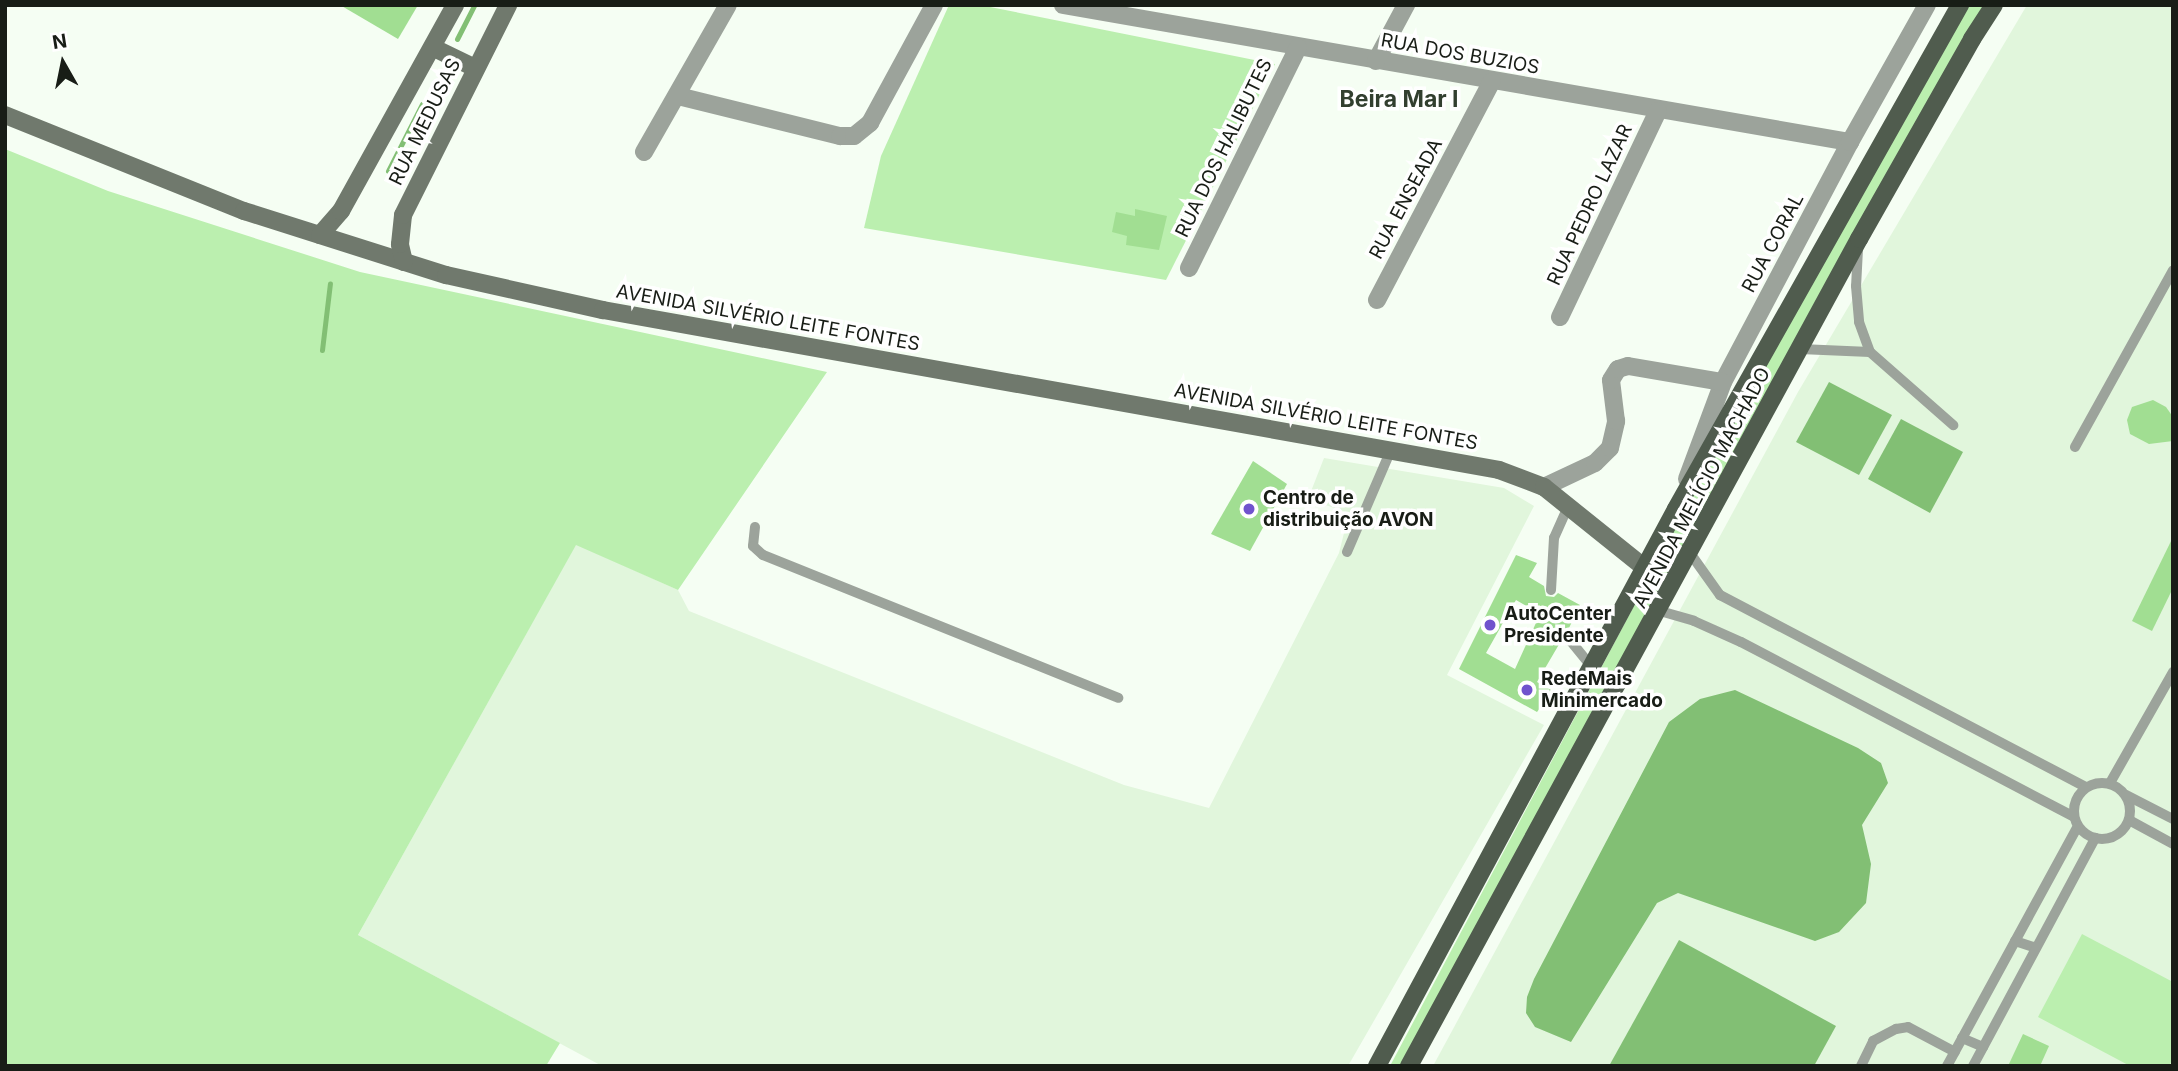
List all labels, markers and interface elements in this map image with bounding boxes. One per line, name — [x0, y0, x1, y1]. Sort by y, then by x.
north arrow — [28, 28, 98, 98]
text: N — [51, 29, 69, 54]
street label: RUA DOS BUZIOS — [1379, 29, 1541, 79]
street label: RUA MEDUSAS — [384, 55, 466, 189]
street label: RUA DOS HALIBUTES — [1171, 55, 1277, 241]
district label: Beira Mar I — [1339, 85, 1459, 113]
street label: RUA PEDRO LAZAR — [1543, 121, 1637, 289]
street label: RUA ENSEADA — [1365, 135, 1447, 263]
street label: RUA CORAL — [1737, 190, 1809, 296]
street label: AVENIDA SILVÉRIO LEITE FONTES — [614, 280, 922, 356]
street label: AVENIDA MELÍCIO MACHADO — [1629, 364, 1775, 612]
street label: AVENIDA SILVÉRIO LEITE FONTES — [1172, 379, 1480, 455]
place label: Centro de distribuição AVON — [1263, 487, 1433, 531]
marker: Centro de distribuição AVON — [1241, 501, 1257, 517]
place label: AutoCenter Presidente — [1504, 603, 1611, 647]
marker: AutoCenter Presidente — [1482, 617, 1498, 633]
place label: RedeMais Minimercado — [1541, 668, 1663, 712]
marker: RedeMais Minimercado — [1519, 682, 1535, 698]

